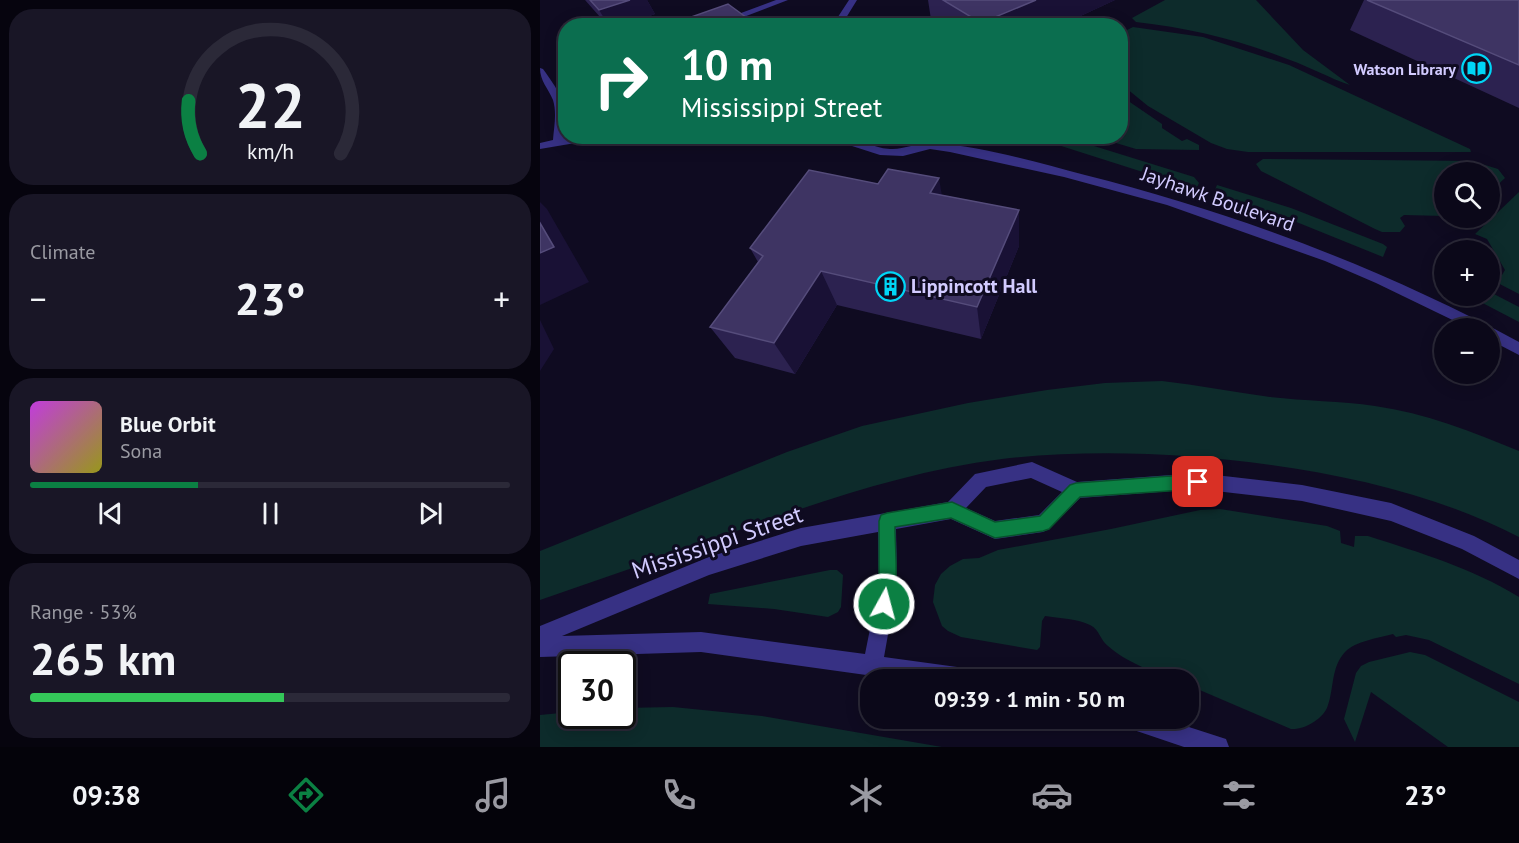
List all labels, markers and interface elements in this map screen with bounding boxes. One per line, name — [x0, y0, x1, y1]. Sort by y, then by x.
text: 10 m — [681, 37, 773, 92]
icon: right — [582, 42, 660, 120]
library icon: Watson Library — [1461, 53, 1493, 85]
place label: Watson Library — [1353, 59, 1456, 79]
text: 22 — [235, 64, 305, 145]
text: Mississippi Street — [681, 90, 882, 124]
text: km/h — [246, 137, 293, 165]
street label: Jayhawk Boulevard — [1137, 160, 1298, 237]
map controls — [1434, 162, 1500, 384]
button: search — [1434, 162, 1500, 228]
text: Climate — [30, 239, 96, 265]
button: + — [1434, 240, 1500, 306]
text: 23° — [235, 269, 305, 327]
building icon: Lippincott Hall — [874, 270, 906, 302]
place label: Lippincott Hall — [911, 273, 1037, 299]
text: − — [30, 277, 47, 320]
text: + — [493, 277, 510, 320]
button: − — [1434, 318, 1500, 384]
text: Blue Orbit — [120, 410, 216, 438]
text: Sona — [120, 438, 162, 464]
pin — [1172, 456, 1223, 507]
icon: arrive — [1181, 465, 1214, 498]
icon: previous — [94, 497, 127, 530]
icon: pause — [254, 497, 287, 530]
icon: next — [414, 497, 447, 530]
street label: Mississippi Street — [627, 498, 807, 586]
position arrow — [852, 572, 916, 636]
text: Range · 53% — [30, 599, 137, 625]
text: 265 km — [30, 629, 176, 687]
speed limit sign: 30 — [558, 651, 636, 729]
text: 09:39 · 1 min · 50 m — [934, 685, 1125, 713]
icon: directions — [285, 774, 327, 816]
icon: music — [472, 774, 514, 816]
icon: phone — [658, 774, 700, 816]
icon: climate — [845, 774, 887, 816]
icon: car — [1031, 774, 1073, 816]
icon: filters — [1218, 774, 1260, 816]
text: 09:38 — [72, 778, 141, 812]
text: 23° — [1404, 778, 1447, 812]

